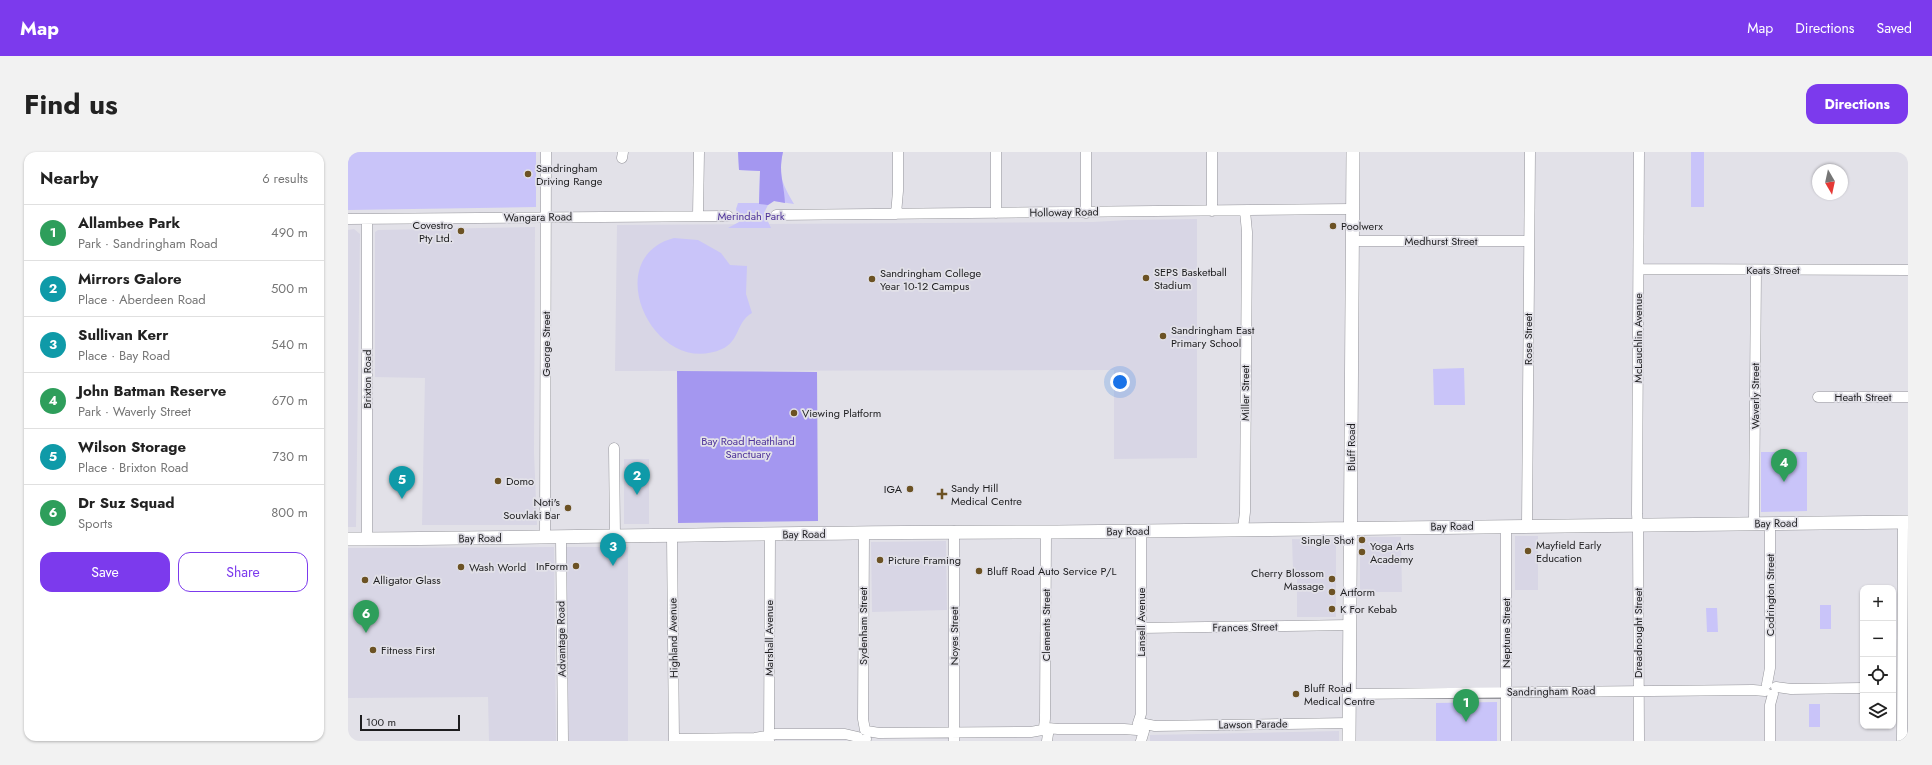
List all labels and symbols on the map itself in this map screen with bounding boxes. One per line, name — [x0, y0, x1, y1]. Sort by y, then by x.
place label: Sandringham Driving Range — [536, 160, 603, 189]
north arrow — [1812, 164, 1848, 200]
marker: Sandringham Driving Range — [523, 169, 533, 179]
street label: Holloway Road — [1029, 203, 1099, 221]
street label: Wangara Road — [504, 208, 572, 226]
park label: Merindah Park — [717, 208, 785, 224]
place label: Covestro Pty Ltd. — [413, 217, 453, 246]
place label: Poolwerx — [1341, 218, 1383, 234]
marker: Poolwerx — [1328, 221, 1338, 231]
marker: Covestro Pty Ltd. — [456, 226, 466, 236]
street label: Medhurst Street — [1405, 233, 1478, 249]
street label: Keats Street — [1746, 262, 1800, 278]
place label: SEPS Basketball Stadium — [1154, 264, 1227, 293]
place label: Sandringham College Year 10-12 Campus — [880, 265, 982, 294]
marker: SEPS Basketball Stadium — [1141, 273, 1151, 283]
marker: Sandringham College Year 10-12 Campus — [867, 274, 877, 284]
street label: McLauchlin Avenue — [1630, 293, 1646, 383]
street label: George Street — [538, 311, 554, 377]
street label: Rose Street — [1520, 313, 1536, 365]
place label: Sandringham East Primary School — [1171, 322, 1255, 351]
marker: Sandringham East Primary School — [1158, 331, 1168, 341]
street label: Brixton Road — [359, 350, 375, 408]
street label: Waverly Street — [1747, 363, 1763, 429]
street label: Miller Street — [1237, 365, 1253, 421]
your location — [1110, 372, 1130, 392]
street label: Heath Street — [1835, 389, 1892, 405]
place label: Viewing Platform — [802, 405, 881, 421]
marker: Viewing Platform — [789, 408, 799, 418]
street label: Bluff Road — [1343, 423, 1359, 471]
park label: Bay Road Heathland Sanctuary — [701, 433, 795, 462]
pin: 4 — [1771, 449, 1797, 482]
pin: 2 — [624, 462, 650, 495]
pin: 5 — [389, 466, 415, 499]
place label: Domo — [506, 473, 534, 489]
marker: Domo — [493, 476, 503, 486]
place label: Sandy Hill Medical Centre — [951, 480, 1022, 509]
place label: IGA — [884, 481, 903, 497]
marker: IGA — [905, 484, 915, 494]
marker: Sandy Hill Medical Centre — [936, 488, 948, 500]
place label: Noti's Souvlaki Bar — [503, 494, 561, 523]
marker: Noti's Souvlaki Bar — [563, 503, 573, 513]
street label: Bay Road — [1754, 515, 1798, 531]
street label: Bay Road — [1430, 518, 1474, 534]
street label: Bay Road — [1106, 523, 1150, 539]
street label: Bay Road — [782, 526, 826, 542]
street label: Bay Road — [458, 530, 502, 546]
place label: Single Shot — [1301, 532, 1354, 548]
pin: 3 — [600, 533, 626, 566]
marker: Single Shot — [1357, 535, 1367, 545]
place label: Mayfield Early Education — [1536, 537, 1601, 566]
place label: Yoga Arts Academy — [1370, 538, 1415, 567]
marker: Mayfield Early Education — [1523, 546, 1533, 556]
marker: Yoga Arts Academy — [1357, 547, 1367, 557]
place label: Picture Framing — [888, 552, 961, 568]
street label: Codrington Street — [1762, 553, 1778, 636]
marker: Picture Framing — [875, 555, 885, 565]
place label: InForm — [536, 558, 568, 574]
place label: Wash World — [469, 559, 526, 575]
marker: InForm — [571, 561, 581, 571]
marker: Wash World — [456, 562, 466, 572]
place label: Bluff Road Auto Service P/L — [987, 563, 1116, 579]
place label: Cherry Blossom Massage — [1251, 565, 1324, 594]
marker: Bluff Road Auto Service P/L — [974, 566, 984, 576]
place label: Alligator Glass — [373, 572, 441, 588]
marker: Cherry Blossom Massage — [1327, 574, 1337, 584]
marker: Alligator Glass — [360, 575, 370, 585]
place label: Artform — [1340, 584, 1375, 600]
street label: Sydenham Street — [855, 587, 871, 665]
street label: Lansell Avenue — [1133, 587, 1149, 656]
marker: Artform — [1327, 587, 1337, 597]
street label: Clements Street — [1038, 588, 1054, 661]
street label: Dreadnought Street — [1630, 588, 1646, 678]
street label: Highland Avenue — [664, 597, 682, 678]
street label: Neptune Street — [1498, 598, 1514, 668]
pin: 6 — [353, 600, 379, 633]
street label: Marshall Avenue — [761, 600, 777, 676]
street label: Advantage Road — [552, 601, 570, 677]
place label: K For Kebab — [1340, 601, 1397, 617]
marker: K For Kebab — [1327, 604, 1337, 614]
street label: Noyes Street — [946, 606, 962, 665]
street label: Frances Street — [1212, 618, 1278, 636]
place label: Fitness First — [381, 642, 435, 658]
marker: Fitness First — [368, 645, 378, 655]
place label: Bluff Road Medical Centre — [1304, 680, 1375, 709]
street label: Sandringham Road — [1507, 682, 1595, 700]
marker: Bluff Road Medical Centre — [1291, 689, 1301, 699]
pin: 1 — [1453, 689, 1479, 722]
scale bar — [360, 713, 460, 732]
street label: Lawson Parade — [1218, 715, 1288, 733]

